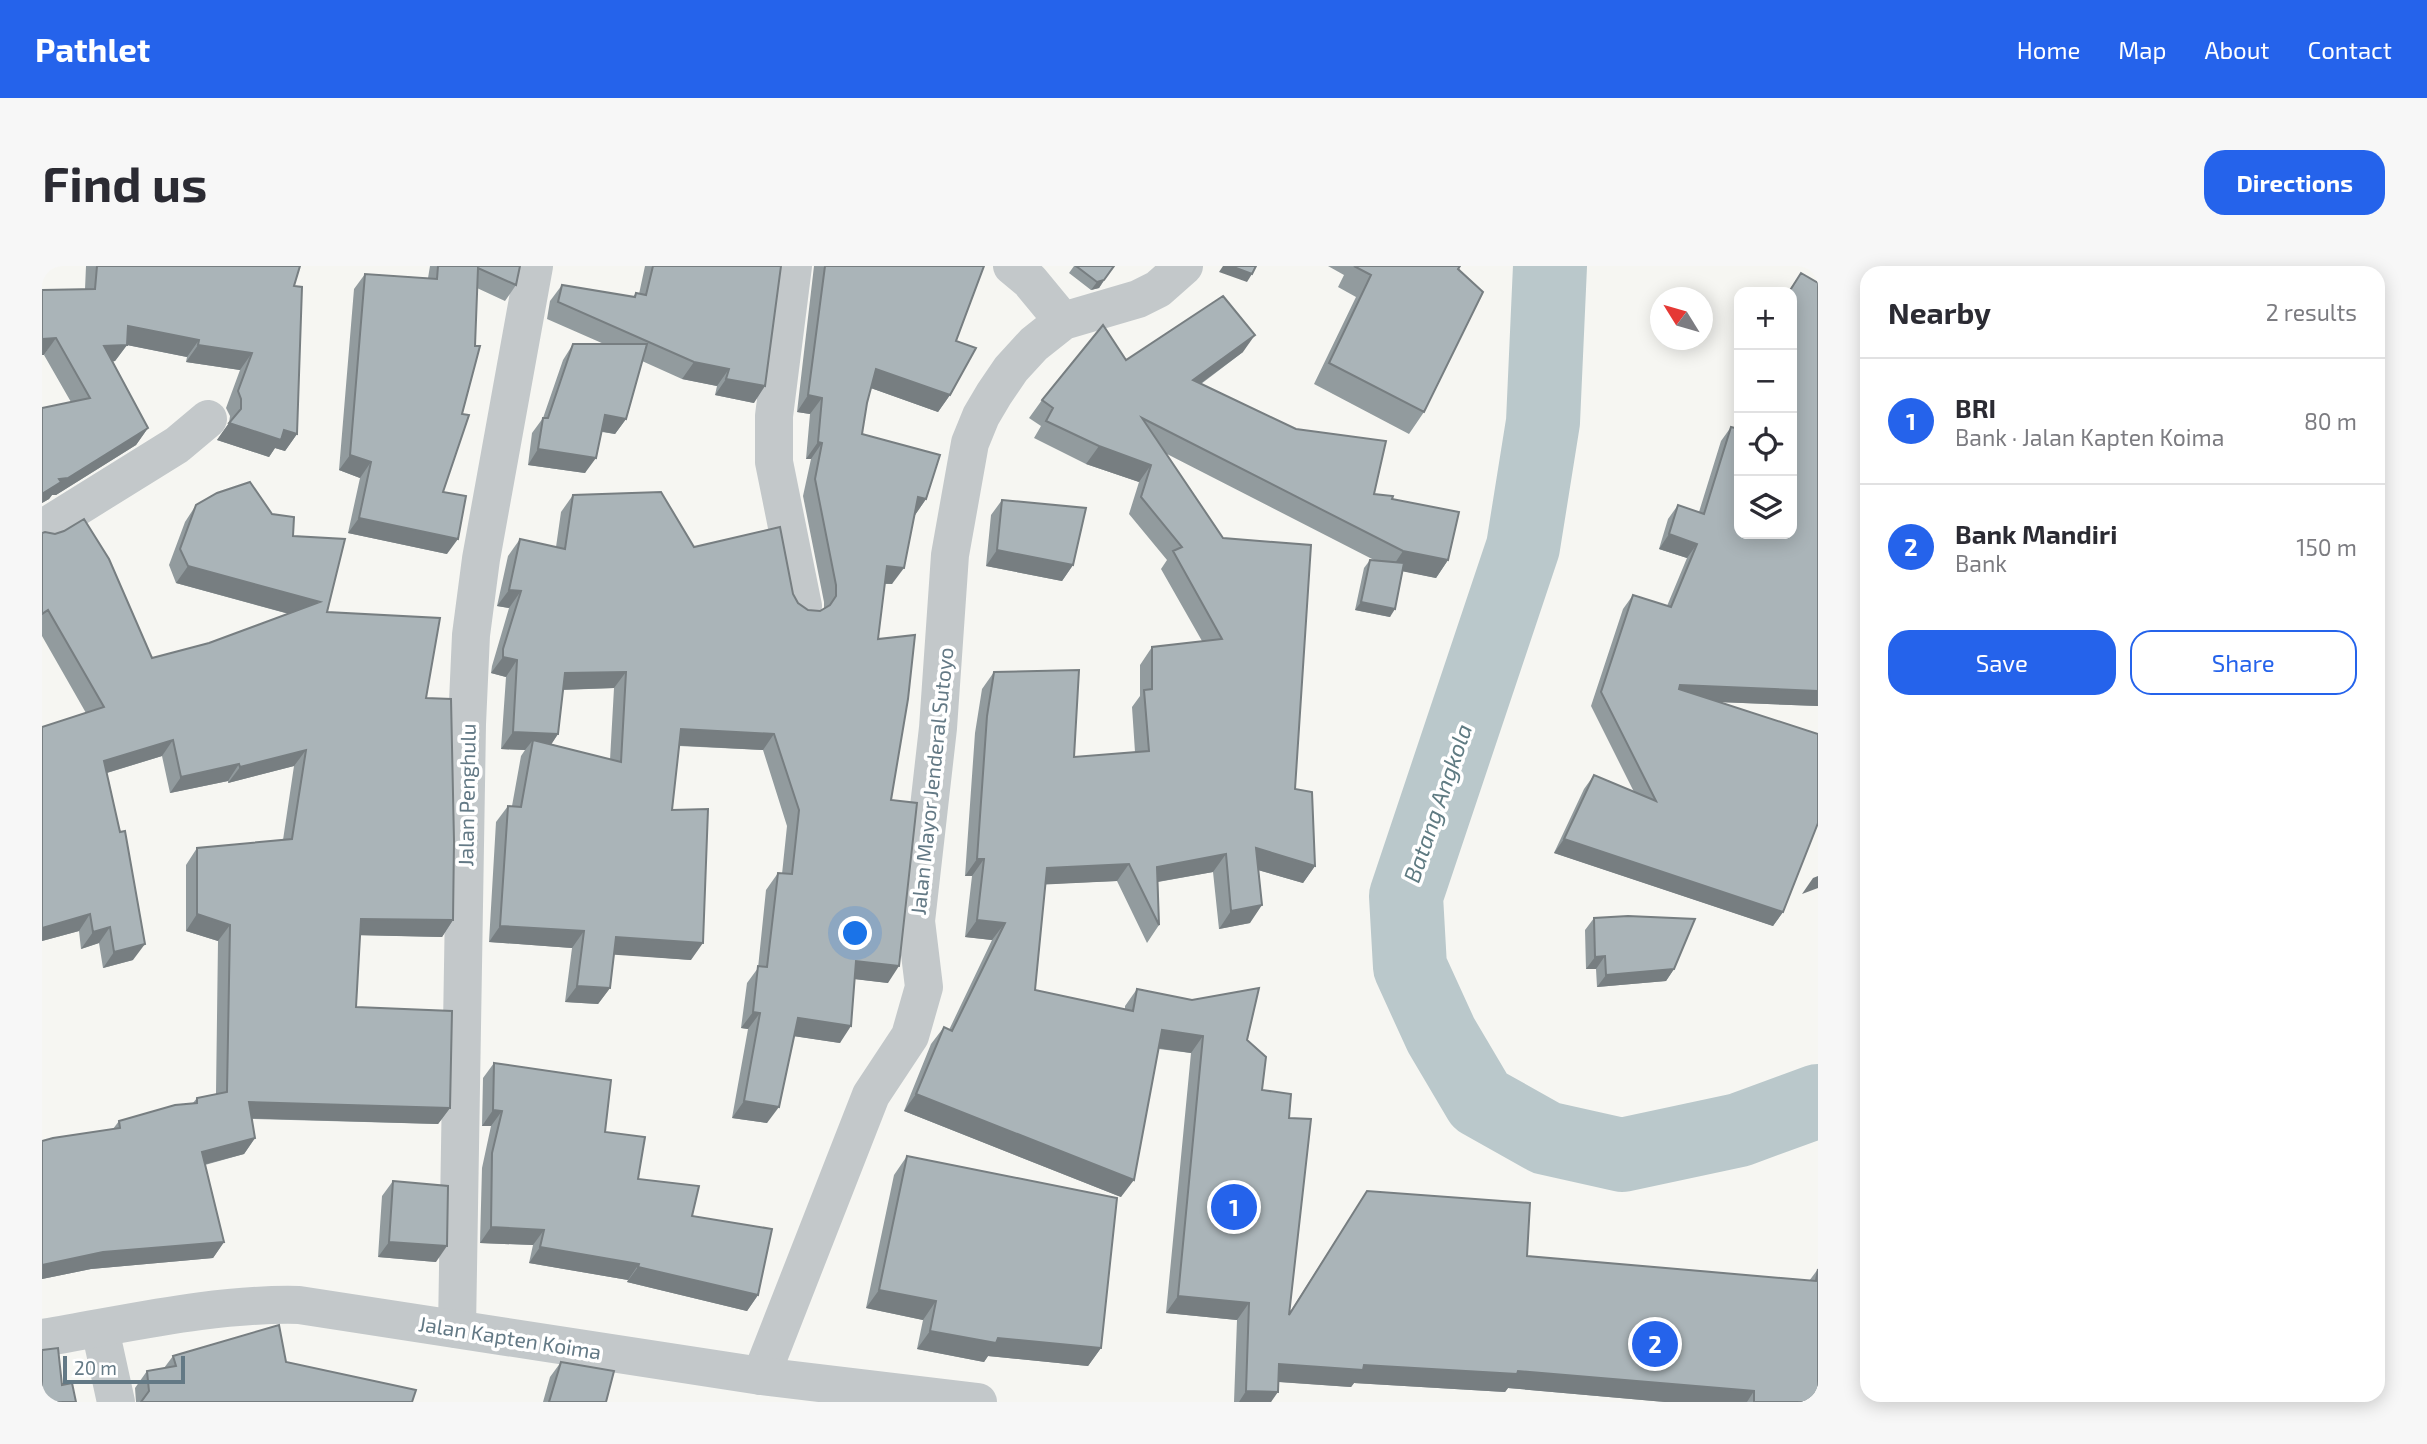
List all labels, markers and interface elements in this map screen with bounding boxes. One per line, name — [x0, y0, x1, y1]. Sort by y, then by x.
text: Pathlet — [35, 29, 150, 69]
text: Home — [2017, 35, 2080, 64]
text: Map — [2118, 35, 2166, 64]
text: About — [2204, 35, 2270, 64]
text: Contact — [2308, 35, 2392, 64]
button: Directions — [2204, 150, 2385, 215]
text: Find us — [42, 153, 207, 212]
north arrow — [1650, 287, 1713, 350]
map controls — [1734, 287, 1797, 539]
button: + — [1734, 287, 1797, 350]
text: Nearby — [1888, 294, 1991, 330]
text: 2 results — [2266, 298, 2357, 326]
button: − — [1734, 350, 1797, 413]
text: BRI — [1955, 392, 1996, 423]
text: 1 — [1906, 407, 1916, 435]
text: 80 m — [2304, 407, 2357, 435]
button: locate — [1734, 413, 1797, 476]
text: Bank · Jalan Kapten Koima — [1955, 423, 2224, 451]
button: layers — [1734, 476, 1797, 539]
text: Bank Mandiri — [1955, 518, 2117, 549]
text: 2 — [1904, 533, 1918, 561]
text: 150 m — [2296, 533, 2357, 561]
text: Bank — [1955, 549, 2007, 577]
button: Save — [1888, 630, 2116, 695]
button: Share — [2130, 630, 2357, 695]
street label: Jalan Mayor Jenderal Sutoyo — [905, 646, 957, 916]
water label: Batang Angkola — [1397, 720, 1477, 886]
street label: Jalan Penghulu — [452, 723, 480, 867]
your location — [838, 916, 872, 950]
pin: 1 — [1211, 1181, 1257, 1233]
street label: Jalan Kapten Koima — [417, 1310, 603, 1364]
pin: 2 — [1632, 1318, 1678, 1370]
scale bar — [63, 1353, 186, 1385]
text: 20 m — [74, 1356, 117, 1379]

